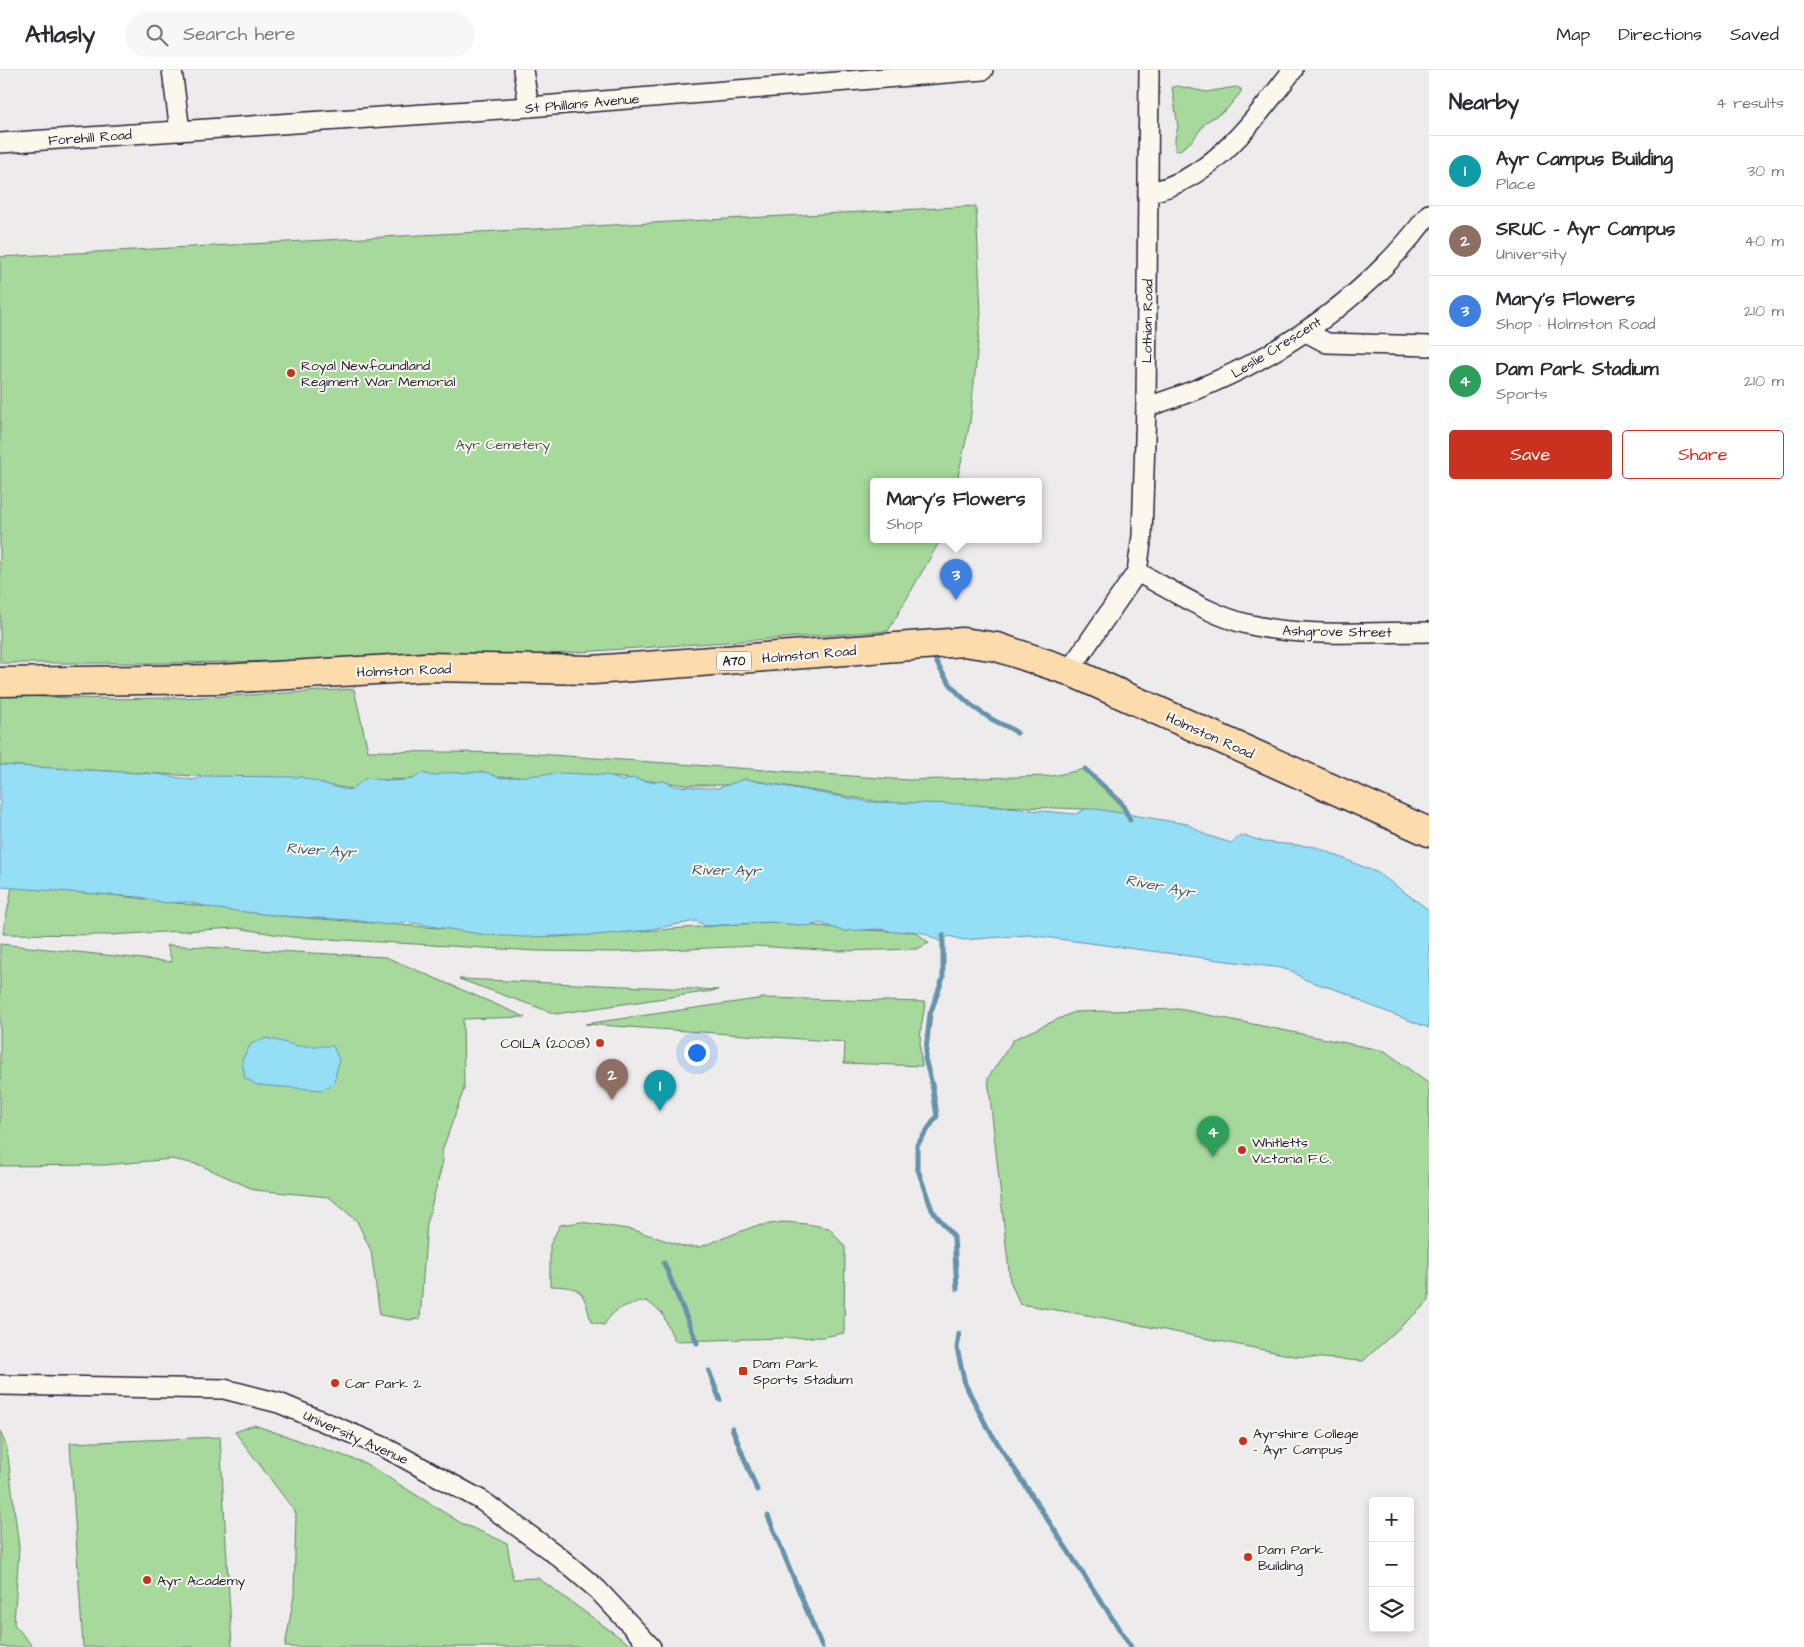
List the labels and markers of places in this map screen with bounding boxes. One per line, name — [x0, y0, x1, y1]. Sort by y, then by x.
place label: Royal Newfoundland Regiment War Memorial — [301, 356, 455, 392]
marker: Royal Newfoundland Regiment War Memorial — [285, 367, 297, 379]
pin: 3 — [940, 559, 972, 600]
place label: COILA (2008) — [500, 1034, 590, 1054]
marker: COILA (2008) — [594, 1037, 606, 1049]
pin: 2 — [596, 1059, 628, 1100]
pin: 1 — [644, 1070, 676, 1111]
pin: 4 — [1197, 1116, 1229, 1157]
place label: Whitletts Victoria F.C. — [1252, 1133, 1331, 1169]
marker: Whitletts Victoria F.C. — [1236, 1144, 1248, 1156]
place label: Dam Park Sports Stadium — [753, 1354, 853, 1390]
marker: Dam Park Sports Stadium — [737, 1365, 749, 1377]
place label: Car Park 2 — [345, 1374, 421, 1394]
marker: Car Park 2 — [329, 1377, 341, 1389]
place label: Ayrshire College - Ayr Campus — [1253, 1424, 1359, 1460]
marker: Ayrshire College - Ayr Campus — [1237, 1435, 1249, 1447]
place label: Dam Park Building — [1258, 1540, 1323, 1576]
marker: Dam Park Building — [1242, 1551, 1254, 1563]
place label: Ayr Academy — [157, 1571, 246, 1591]
marker: Ayr Academy — [141, 1574, 153, 1586]

